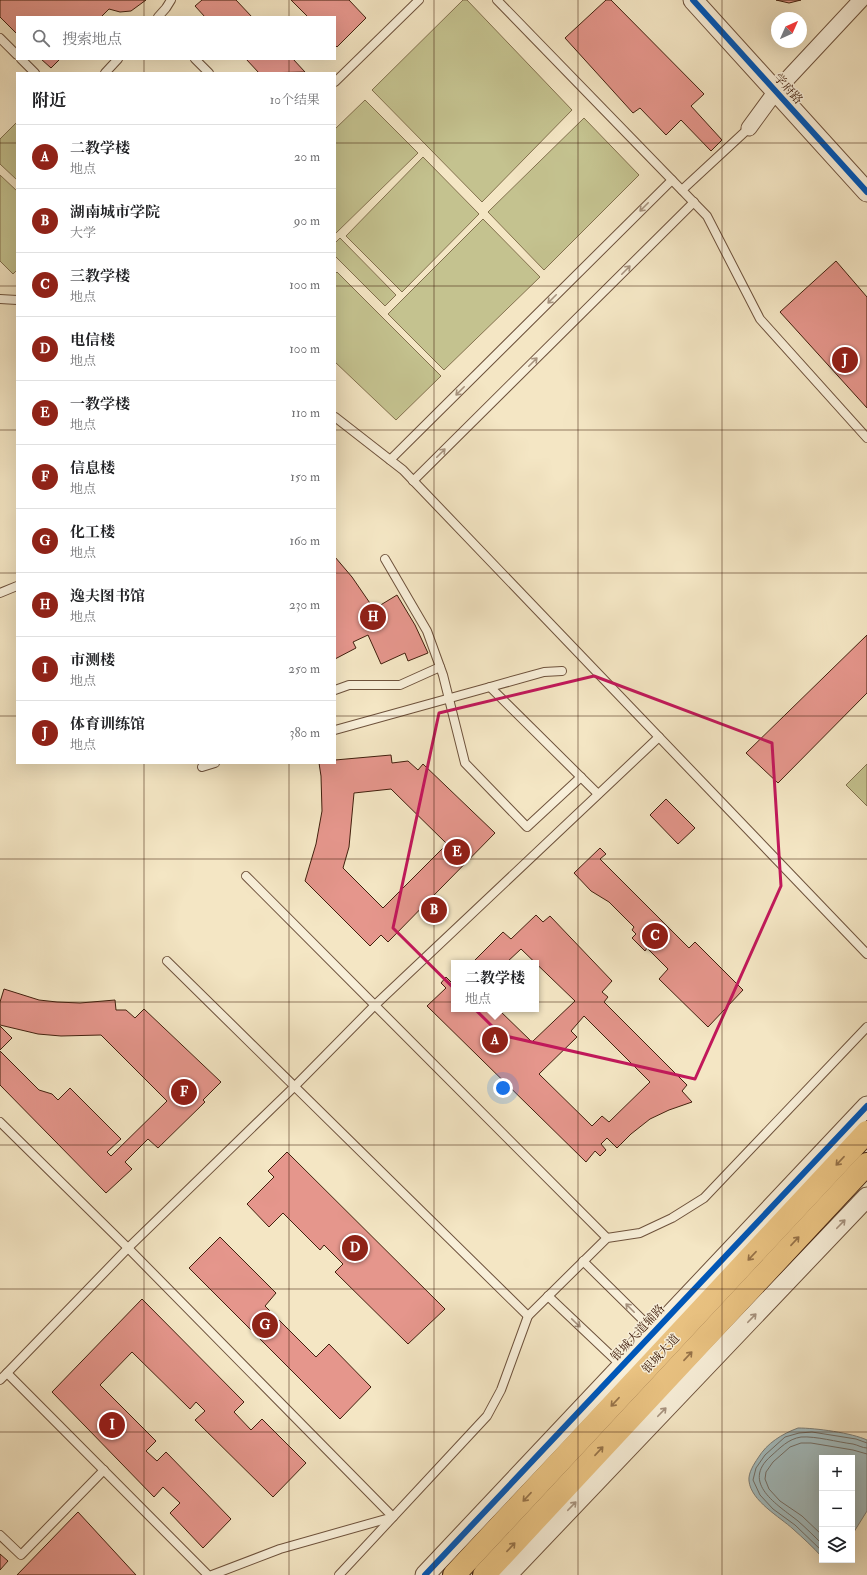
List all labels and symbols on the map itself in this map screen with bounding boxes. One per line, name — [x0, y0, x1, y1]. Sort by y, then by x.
north arrow — [771, 12, 807, 48]
street label: 学府路 — [770, 71, 806, 107]
one-way arrow — [639, 203, 649, 212]
one-way arrow — [621, 265, 631, 275]
one-way arrow — [547, 294, 557, 304]
pin: J — [832, 345, 858, 375]
one-way arrow — [528, 357, 538, 367]
one-way arrow — [455, 386, 465, 396]
one-way arrow — [436, 448, 446, 458]
pin: H — [360, 602, 386, 632]
pin: E — [444, 837, 470, 867]
pin: B — [421, 895, 447, 925]
pin: C — [642, 921, 668, 951]
pin: A — [482, 1025, 508, 1055]
pin: F — [171, 1077, 197, 1107]
your location — [493, 1078, 513, 1098]
one-way arrow — [836, 1156, 845, 1166]
one-way arrow — [837, 1219, 846, 1229]
pin: D — [342, 1233, 368, 1263]
one-way arrow — [791, 1236, 800, 1246]
one-way arrow — [747, 1251, 757, 1261]
street label: 银城大道辅路 — [608, 1302, 668, 1364]
one-way arrow — [625, 1304, 635, 1313]
pin: G — [252, 1310, 278, 1340]
one-way arrow — [747, 1313, 757, 1323]
one-way arrow — [571, 1318, 581, 1327]
street label: 银城大道 — [639, 1332, 683, 1376]
one-way arrow — [683, 1351, 692, 1361]
one-way arrow — [611, 1397, 620, 1407]
one-way arrow — [657, 1407, 667, 1417]
pin: I — [99, 1410, 125, 1440]
one-way arrow — [594, 1447, 603, 1457]
one-way arrow — [522, 1492, 532, 1502]
one-way arrow — [568, 1501, 577, 1511]
one-way arrow — [506, 1541, 515, 1552]

